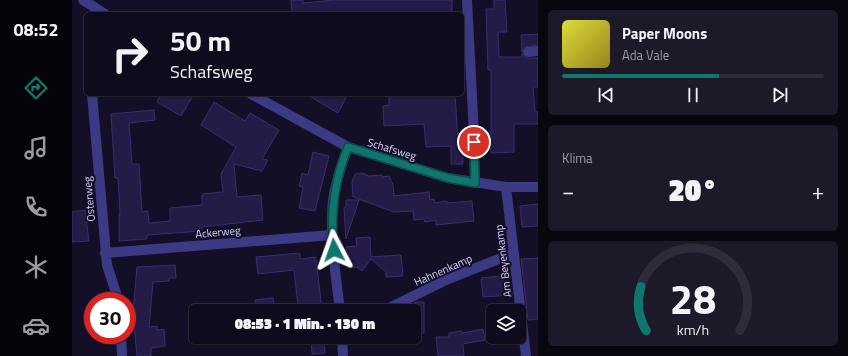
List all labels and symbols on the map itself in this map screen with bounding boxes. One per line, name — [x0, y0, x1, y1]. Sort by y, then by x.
pin — [457, 125, 491, 159]
street label: Schafsweg — [366, 134, 419, 164]
street label: Osterweg — [79, 175, 99, 222]
street label: Ackerweg — [195, 222, 242, 242]
street label: Am Beyenkamp — [491, 224, 515, 298]
position arrow — [313, 229, 355, 271]
street label: Hahnenkamp — [411, 250, 475, 290]
speed limit sign: 30 — [84, 292, 136, 344]

